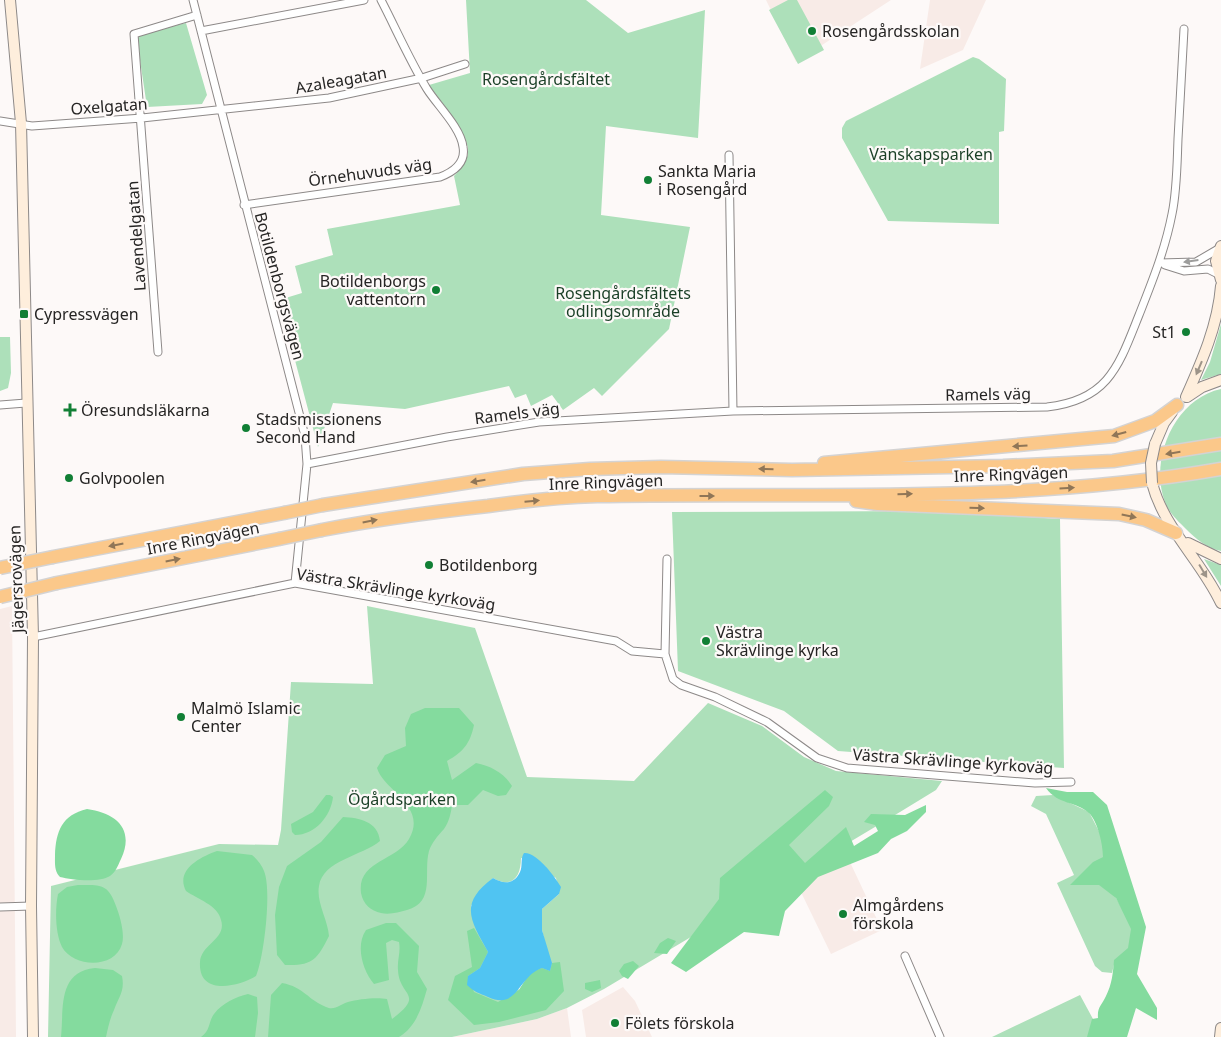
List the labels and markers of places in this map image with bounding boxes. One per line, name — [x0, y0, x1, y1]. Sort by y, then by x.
place label: Rosengårdsskolan — [822, 20, 960, 42]
marker: Rosengårdsskolan — [806, 25, 818, 37]
place label: Sankta Maria i Rosengård — [658, 160, 756, 200]
marker: Sankta Maria i Rosengård — [642, 174, 654, 186]
place label: Botildenborgs vattentorn — [320, 270, 426, 310]
marker: Botildenborgs vattentorn — [430, 284, 442, 296]
place label: Cypressvägen — [34, 303, 139, 325]
marker: Cypressvägen — [18, 308, 30, 320]
place label: St1 — [1152, 321, 1176, 343]
marker: St1 — [1180, 326, 1192, 338]
place label: Öresundsläkarna — [81, 399, 210, 421]
marker: Öresundsläkarna — [63, 403, 77, 417]
place label: Stadsmissionens Second Hand — [256, 408, 382, 448]
marker: Stadsmissionens Second Hand — [240, 422, 252, 434]
place label: Golvpoolen — [79, 467, 165, 489]
marker: Golvpoolen — [63, 472, 75, 484]
place label: Botildenborg — [439, 554, 538, 576]
marker: Botildenborg — [423, 559, 435, 571]
place label: Västra Skrävlinge kyrka — [716, 621, 839, 661]
marker: Västra Skrävlinge kyrka — [700, 635, 712, 647]
place label: Malmö Islamic Center — [191, 697, 301, 737]
marker: Malmö Islamic Center — [175, 711, 187, 723]
place label: Almgårdens förskola — [853, 894, 944, 934]
marker: Almgårdens förskola — [837, 908, 849, 920]
place label: Fölets förskola — [625, 1012, 735, 1034]
marker: Fölets förskola — [609, 1017, 621, 1029]

